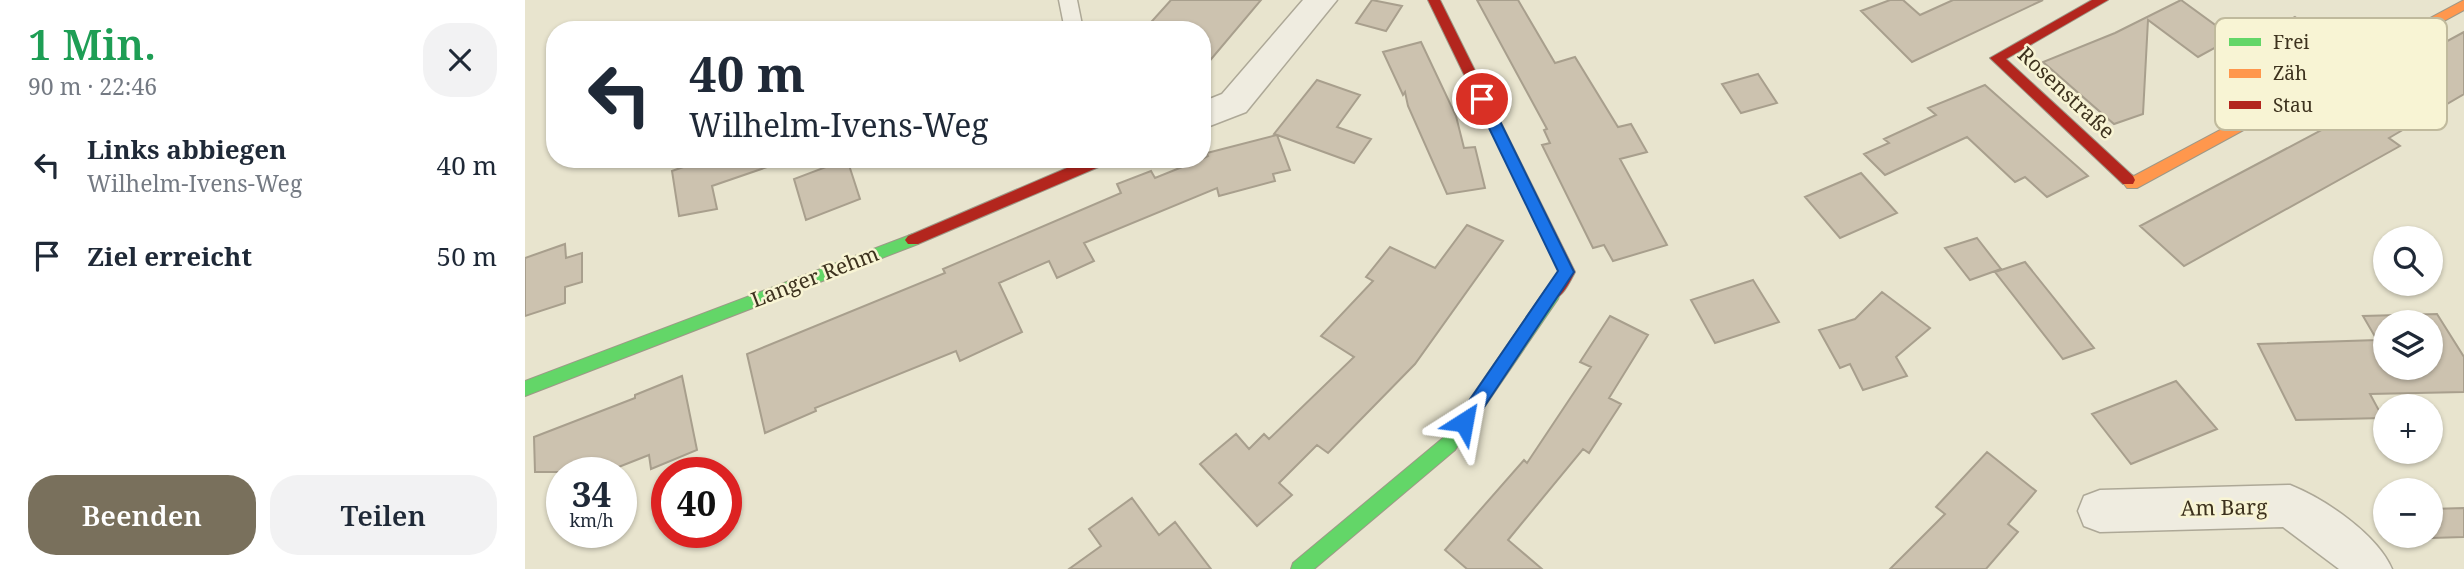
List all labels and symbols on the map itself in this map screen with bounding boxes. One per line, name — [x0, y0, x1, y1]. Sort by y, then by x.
legend — [2215, 18, 2447, 130]
text: Frei — [2273, 29, 2309, 55]
street label: Rosenstraße — [2012, 40, 2121, 144]
text: Zäh — [2273, 60, 2307, 86]
pin — [1452, 69, 1512, 129]
text: Stau — [2273, 92, 2313, 118]
street label: Langer Rehm — [747, 239, 883, 313]
position arrow — [1427, 385, 1501, 459]
speed limit sign: 40 — [651, 457, 742, 548]
street label: Am Barg — [2180, 492, 2268, 522]

